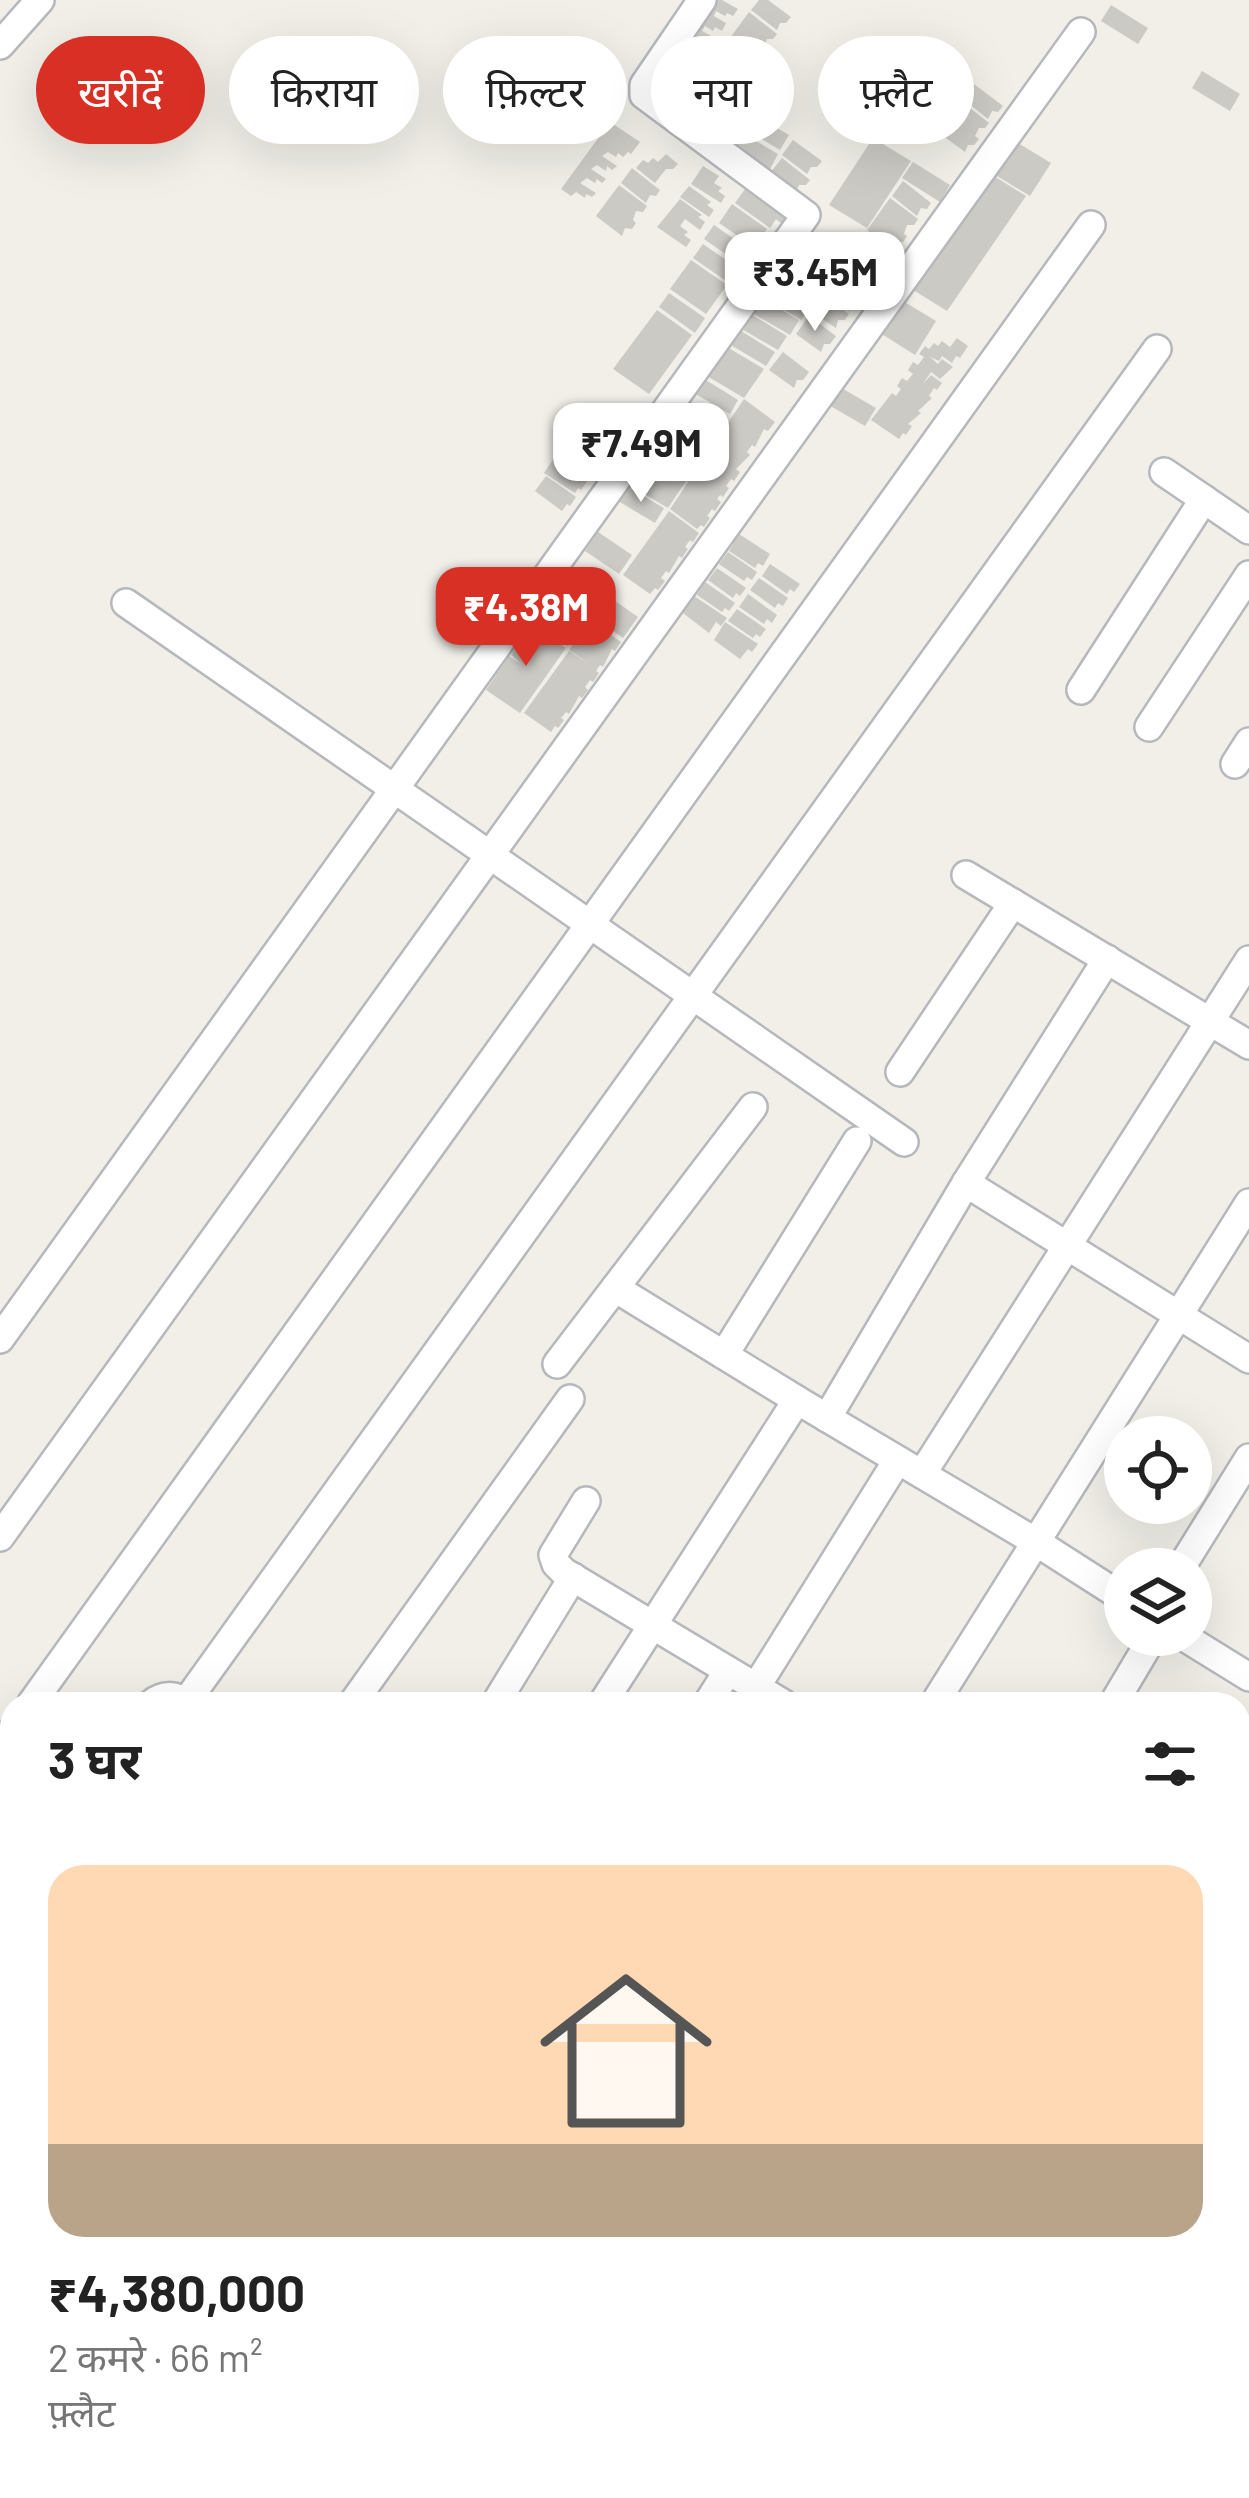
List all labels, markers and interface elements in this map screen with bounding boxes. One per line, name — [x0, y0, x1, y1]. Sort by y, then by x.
chip: खरीदें — [36, 36, 205, 144]
chip: किराया — [229, 36, 419, 144]
chip: फ़िल्टर — [443, 36, 627, 144]
chip: नया — [651, 36, 794, 144]
chip: फ़्लैट — [818, 36, 974, 144]
pin: ₹3.45M — [717, 232, 913, 334]
text: ₹3.45M — [752, 247, 878, 294]
pin: ₹7.49M — [543, 403, 739, 505]
text: ₹7.49M — [580, 418, 702, 465]
pin: ₹4.38M — [428, 567, 624, 669]
text: ₹4.38M — [463, 582, 589, 629]
map controls — [1104, 1416, 1212, 1656]
button: locate — [1104, 1416, 1212, 1524]
button: layers — [1104, 1548, 1212, 1656]
text: 3 घर — [48, 1728, 141, 1789]
icon: filters — [1137, 1731, 1203, 1797]
icon: home — [518, 1943, 734, 2159]
text: ₹4,380,000 — [48, 2261, 305, 2322]
text: 2 कमरे · 66 m² — [48, 2333, 263, 2380]
text: फ़्लैट — [48, 2388, 115, 2435]

